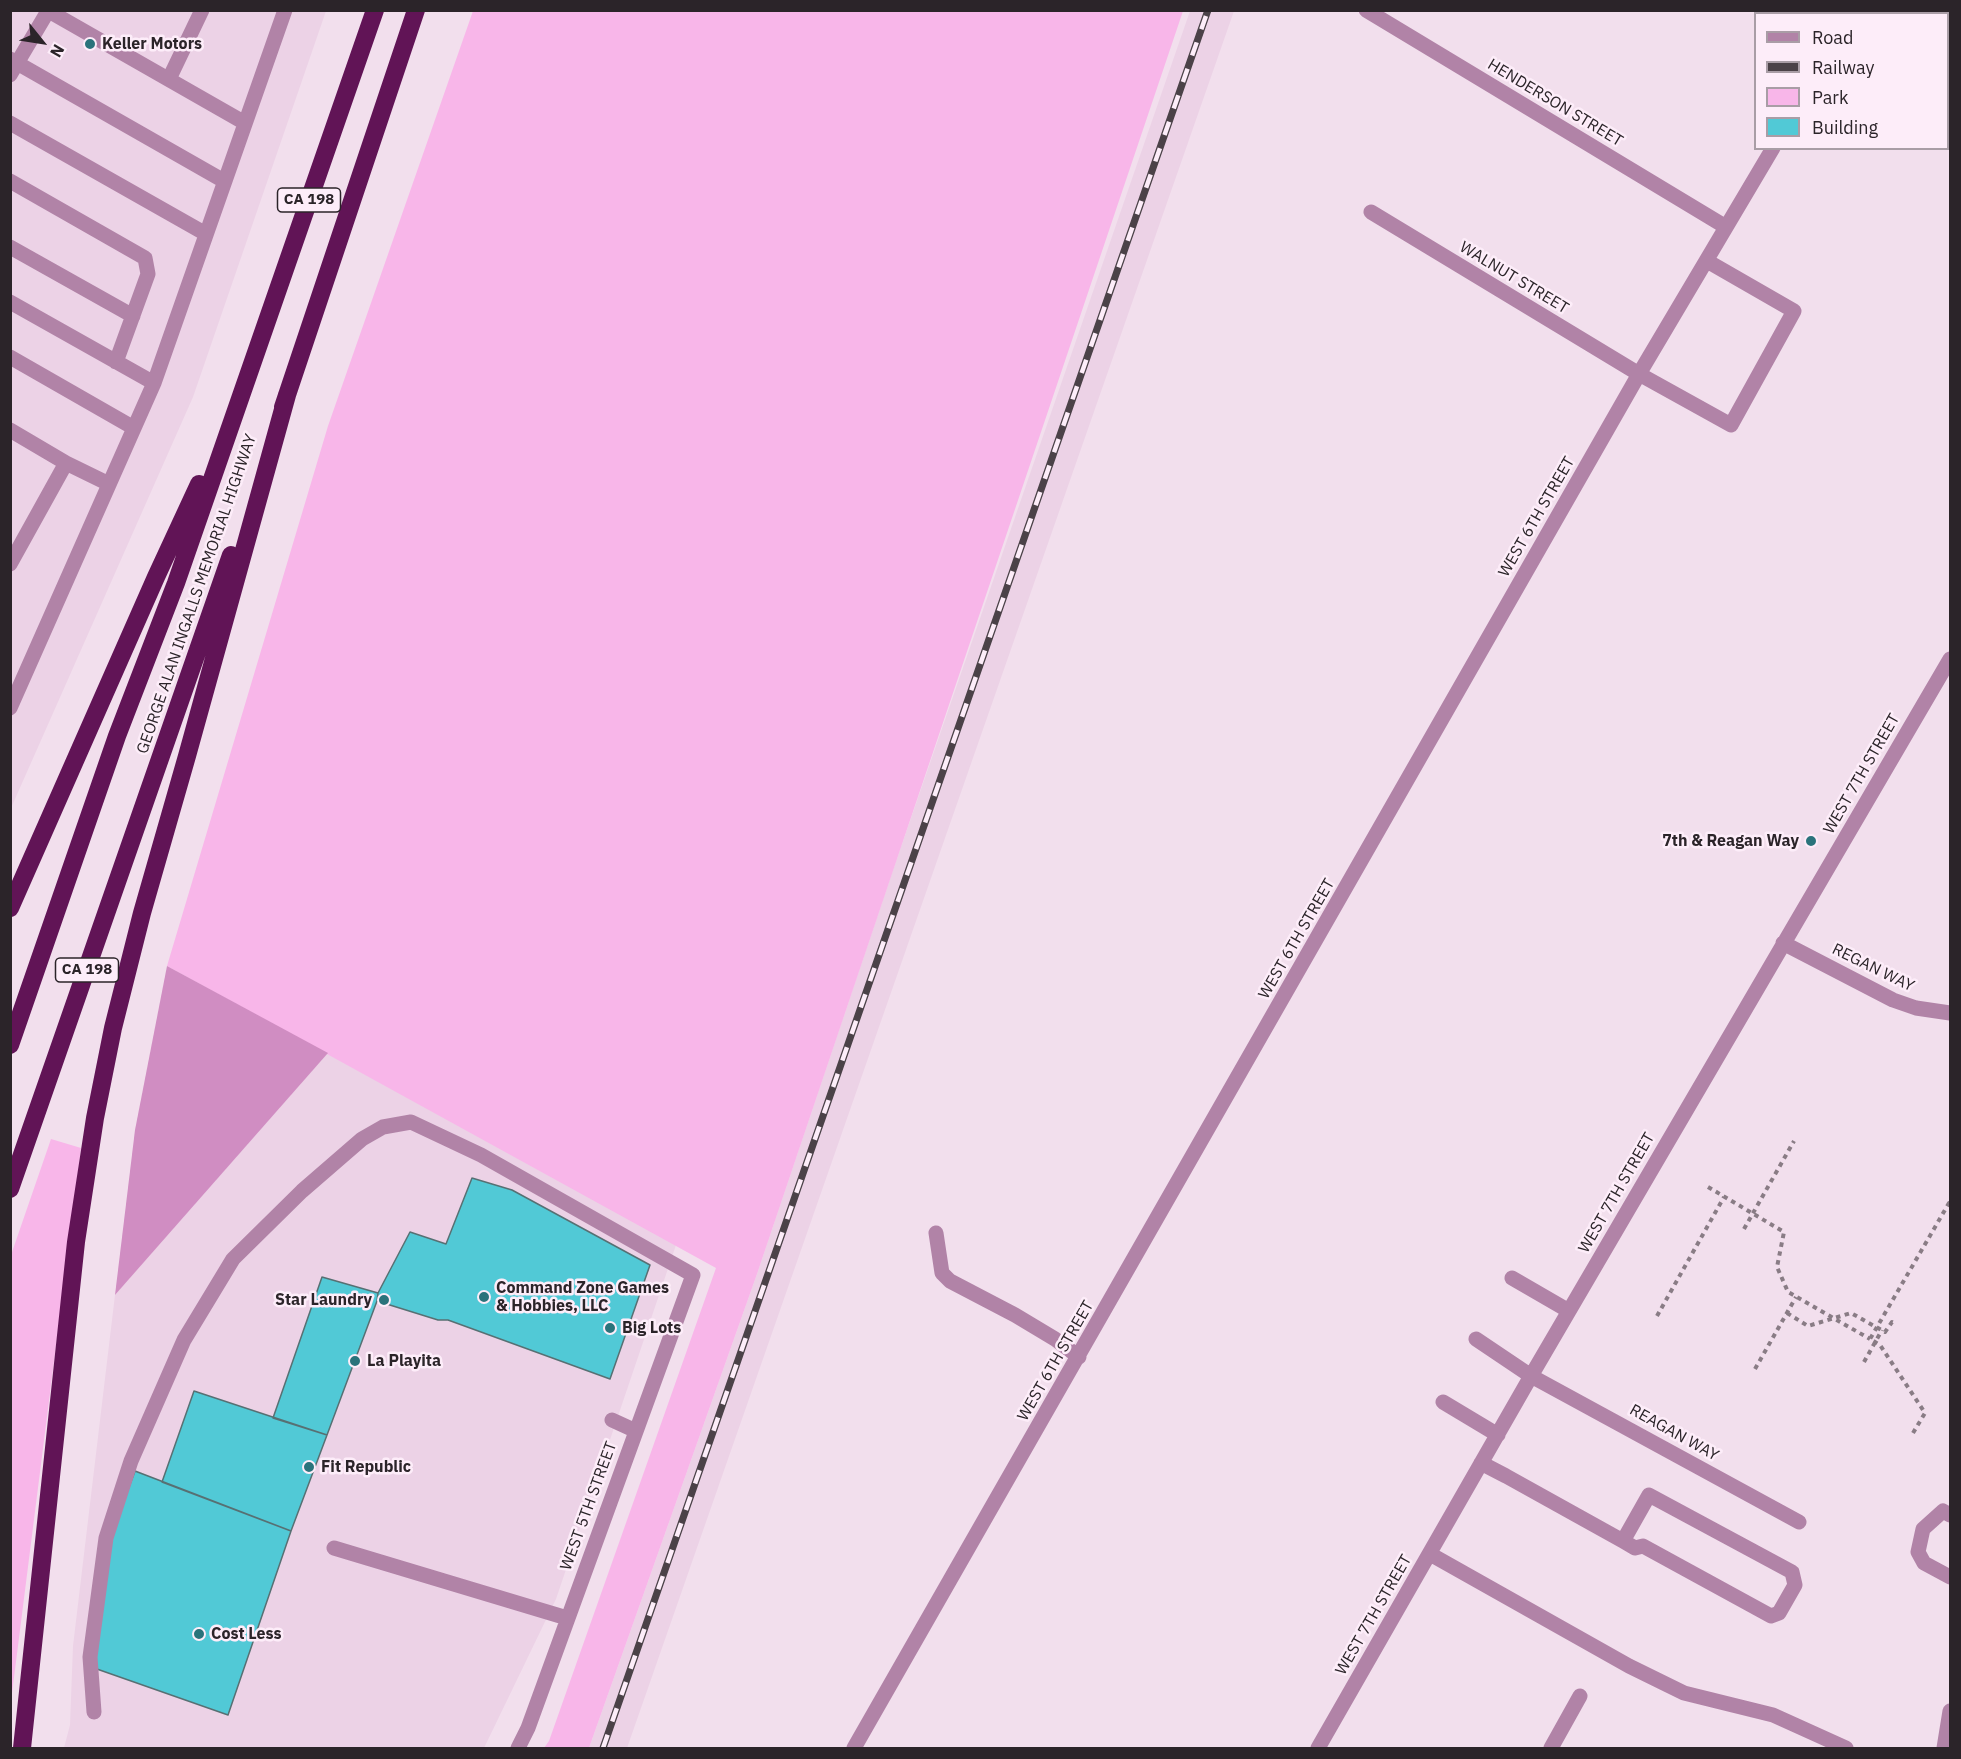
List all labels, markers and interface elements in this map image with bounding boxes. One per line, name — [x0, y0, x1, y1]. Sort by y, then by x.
north arrow — [12, 12, 72, 72]
legend — [1754, 12, 1949, 150]
text: Road — [1812, 26, 1853, 49]
place label: Keller Motors — [102, 34, 202, 54]
marker: Keller Motors — [83, 37, 97, 51]
text: N — [46, 41, 69, 61]
street label: HENDERSON STREET — [1484, 55, 1626, 151]
text: Railway — [1812, 56, 1874, 79]
text: Park — [1812, 86, 1848, 109]
text: Building — [1812, 116, 1878, 139]
road number: CA 198 — [278, 188, 340, 212]
street label: WALNUT STREET — [1456, 238, 1572, 318]
street label: GEORGE ALAN INGALLS MEMORIAL HIGHWAY — [133, 432, 261, 756]
street label: WEST 6TH STREET — [1495, 453, 1579, 581]
street label: WEST 7TH STREET — [1820, 710, 1904, 838]
place label: 7th & Reagan Way — [1662, 831, 1799, 851]
marker: 7th & Reagan Way — [1804, 834, 1818, 848]
street label: WEST 6TH STREET — [1255, 875, 1339, 1003]
street label: REGAN WAY — [1829, 940, 1917, 996]
road number: CA 198 — [56, 958, 118, 982]
street label: WEST 7TH STREET — [1575, 1129, 1659, 1257]
place label: Command Zone Games & Hobbies, LLC — [496, 1278, 669, 1316]
place label: Star Laundry — [275, 1290, 372, 1310]
marker: Command Zone Games & Hobbies, LLC — [477, 1290, 491, 1304]
marker: Star Laundry — [377, 1293, 391, 1307]
street label: WEST 6TH STREET — [1014, 1297, 1098, 1425]
place label: Big Lots — [622, 1318, 681, 1338]
marker: Big Lots — [603, 1321, 617, 1335]
place label: La Playita — [367, 1351, 441, 1371]
marker: La Playita — [348, 1354, 362, 1368]
street label: REAGAN WAY — [1626, 1401, 1722, 1465]
street label: WEST 5TH STREET — [557, 1439, 621, 1573]
place label: Fit Republic — [321, 1457, 411, 1477]
marker: Fit Republic — [302, 1460, 316, 1474]
street label: WEST 7TH STREET — [1332, 1551, 1416, 1679]
place label: Cost Less — [211, 1624, 282, 1644]
marker: Cost Less — [192, 1627, 206, 1641]

